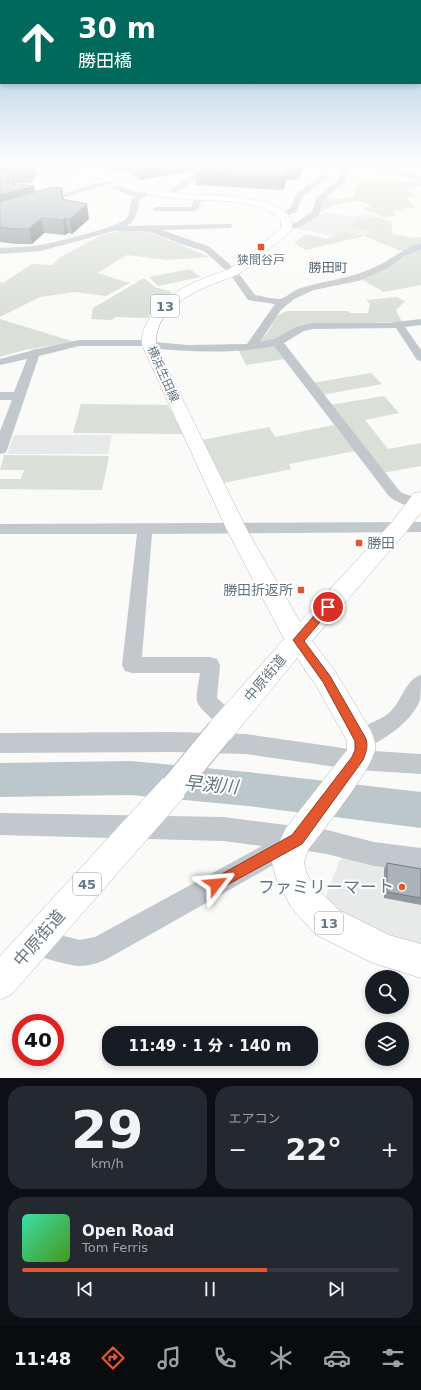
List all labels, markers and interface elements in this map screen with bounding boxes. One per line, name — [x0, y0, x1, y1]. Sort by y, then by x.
text: 30 m — [78, 12, 156, 45]
icon: ahead — [12, 16, 64, 68]
text: 勝田橋 — [78, 50, 132, 71]
marker: 狭間谷戸 — [256, 242, 266, 252]
place label: 狭間谷戸 — [237, 253, 285, 267]
district label: 勝田町 — [308, 260, 348, 275]
road number: 13 — [151, 295, 179, 317]
street label: 横浜生田線 — [144, 344, 182, 404]
place label: 勝田 — [367, 535, 395, 551]
marker: 勝田 — [354, 538, 364, 548]
place label: 勝田折返所 — [223, 582, 293, 598]
marker: 勝田折返所 — [296, 585, 306, 595]
pin — [311, 590, 345, 624]
icon: arrive — [317, 596, 339, 618]
street label: 中原街道 — [241, 651, 289, 705]
water label: 早渕川 — [183, 772, 241, 797]
position arrow — [195, 863, 237, 905]
road number: 45 — [73, 873, 101, 895]
place label: ファミリーマート — [258, 877, 394, 897]
marker: ファミリーマート — [397, 882, 407, 892]
street label: 中原街道 — [9, 906, 69, 970]
road number: 13 — [315, 912, 343, 934]
map controls — [365, 970, 409, 1066]
button: search — [365, 970, 409, 1014]
speed limit sign: 40 — [12, 1014, 64, 1066]
button: layers — [365, 1022, 409, 1066]
text: 11:49 · 1 分 · 140 m — [129, 1037, 291, 1055]
text: 29 — [71, 1100, 143, 1160]
text: エアコン — [229, 1111, 281, 1126]
text: 22° — [285, 1132, 342, 1167]
text: − — [229, 1137, 247, 1162]
text: + — [381, 1137, 399, 1162]
text: km/h — [91, 1156, 124, 1171]
text: Open Road — [82, 1222, 174, 1240]
text: Tom Ferris — [82, 1240, 148, 1255]
icon: previous — [74, 1278, 96, 1300]
icon: pause — [199, 1278, 221, 1300]
icon: next — [325, 1278, 347, 1300]
icon: directions — [99, 1344, 127, 1372]
icon: music — [155, 1344, 183, 1372]
icon: phone — [211, 1344, 239, 1372]
icon: climate — [267, 1344, 295, 1372]
icon: car — [323, 1344, 351, 1372]
icon: filters — [379, 1344, 407, 1372]
text: 11:48 — [14, 1348, 71, 1369]

